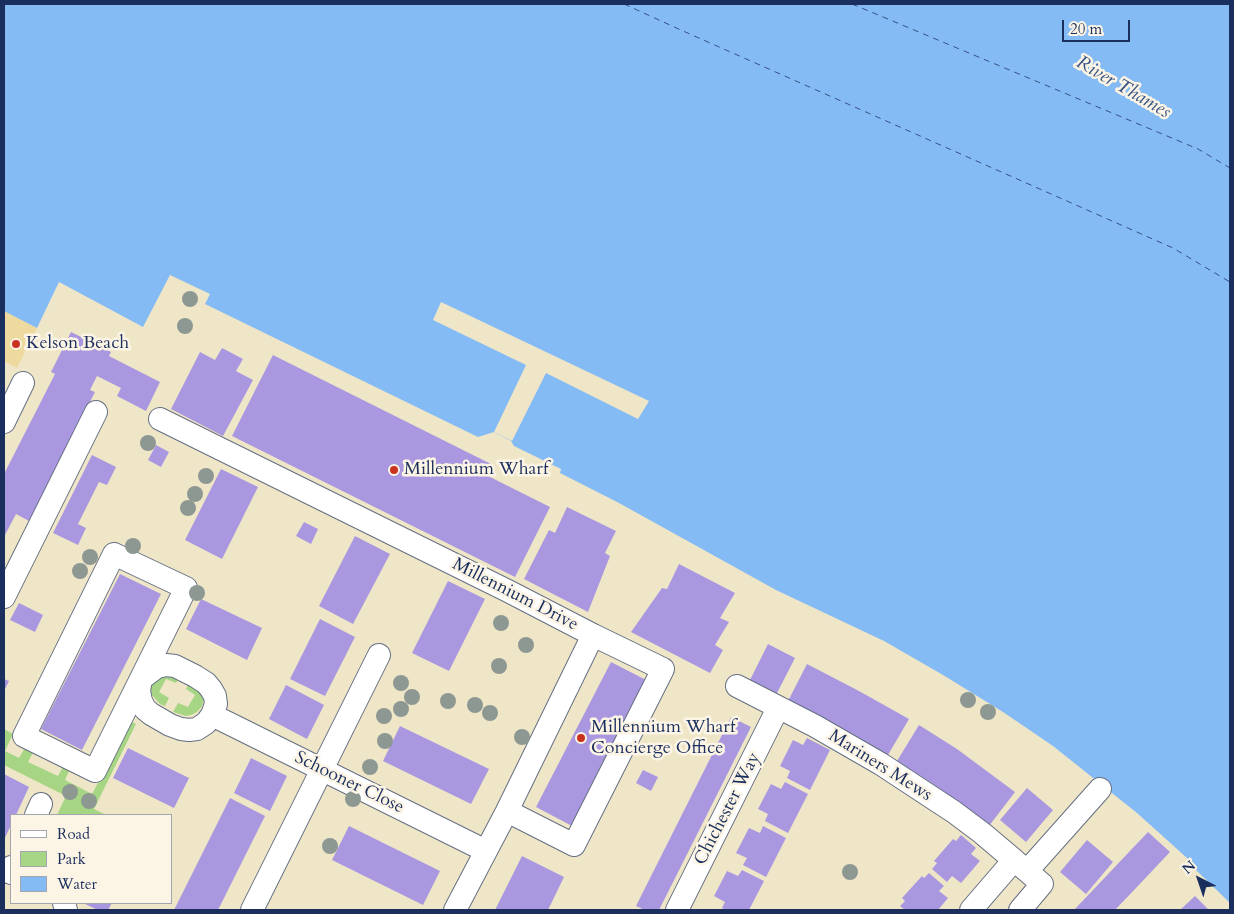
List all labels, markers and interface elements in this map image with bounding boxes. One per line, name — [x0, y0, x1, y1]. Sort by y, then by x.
scale bar — [1064, 10, 1132, 42]
text: 20 m — [1070, 19, 1102, 39]
water label: River Thames — [1072, 52, 1174, 124]
place label: Kelson Beach — [26, 333, 129, 355]
marker: Kelson Beach — [10, 338, 22, 350]
place label: Millennium Wharf — [404, 459, 548, 481]
marker: Millennium Wharf — [388, 464, 400, 476]
street label: Millennium Drive — [448, 554, 582, 636]
place label: Millennium Wharf Concierge Office — [591, 717, 735, 760]
street label: Mariners Mews — [824, 726, 936, 806]
marker: Millennium Wharf Concierge Office — [575, 732, 587, 744]
street label: Schooner Close — [291, 747, 407, 819]
street label: Chichester Way — [690, 749, 766, 869]
legend — [10, 814, 172, 904]
text: Road — [57, 824, 90, 844]
text: Park — [57, 849, 86, 869]
north arrow — [1174, 854, 1224, 904]
text: N — [1178, 856, 1200, 878]
text: Water — [57, 874, 97, 894]

